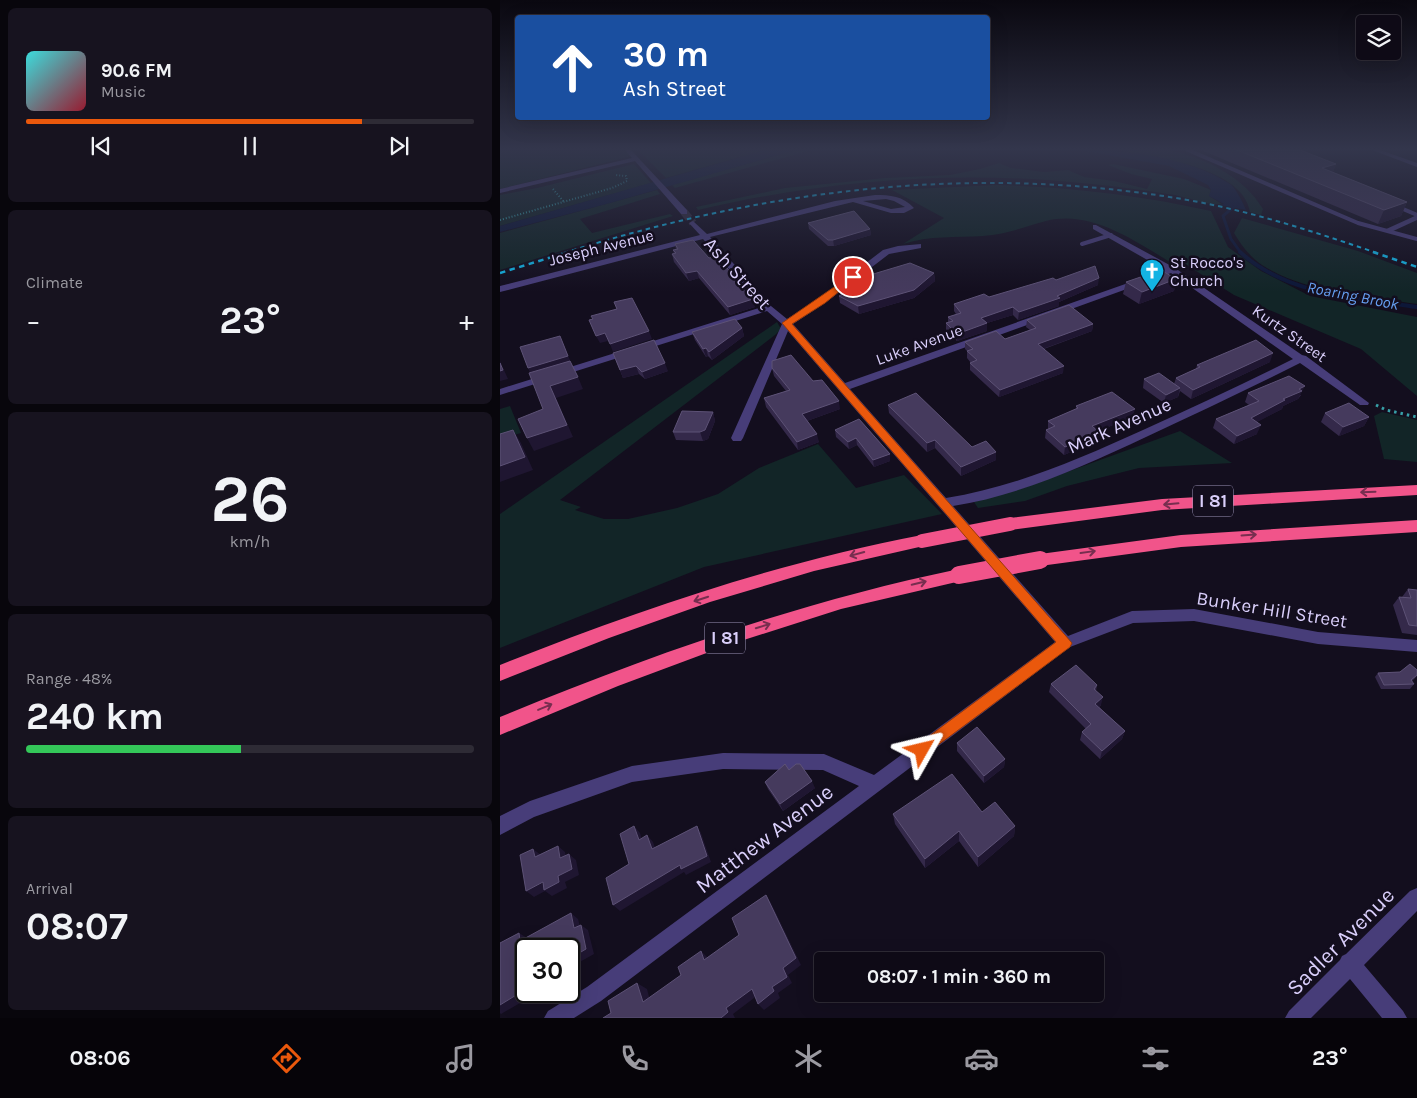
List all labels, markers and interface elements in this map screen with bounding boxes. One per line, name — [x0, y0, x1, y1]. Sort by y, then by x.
map controls — [1356, 15, 1401, 60]
button: layers — [1356, 15, 1401, 60]
text: 30 m — [623, 34, 709, 75]
icon: ahead — [540, 35, 605, 100]
text: 90.6 FM — [101, 60, 172, 82]
text: Ash Street — [623, 76, 726, 102]
text: Music — [101, 82, 146, 101]
icon: previous — [87, 132, 115, 160]
icon: pause — [236, 132, 264, 160]
icon: next — [385, 132, 413, 160]
street label: Joseph Avenue — [547, 225, 655, 270]
street label: Ash Street — [699, 233, 775, 314]
place label: St Rocco's Church — [1170, 253, 1244, 290]
pin — [832, 256, 874, 298]
church icon: St Rocco's Church — [1139, 258, 1165, 292]
icon: arrive — [839, 263, 867, 291]
text: Climate — [26, 273, 83, 292]
water label: Roaring Brook — [1305, 277, 1401, 314]
text: 23° — [219, 298, 281, 343]
street label: Kurtz Street — [1249, 301, 1331, 366]
text: − — [26, 304, 41, 337]
text: + — [459, 304, 474, 337]
street label: Luke Avenue — [873, 320, 965, 369]
street label: Mark Avenue — [1064, 393, 1175, 459]
text: 26 — [211, 461, 289, 537]
road number: I 81 — [1193, 486, 1233, 516]
one-way arrow — [1361, 487, 1377, 497]
one-way arrow — [1163, 499, 1179, 509]
one-way arrow — [1241, 531, 1257, 540]
text: km/h — [230, 532, 270, 551]
one-way arrow — [1079, 547, 1095, 557]
one-way arrow — [850, 550, 866, 559]
one-way arrow — [911, 578, 927, 587]
street label: Bunker Hill Street — [1195, 587, 1349, 633]
one-way arrow — [694, 595, 710, 605]
one-way arrow — [755, 621, 771, 631]
road number: I 81 — [705, 622, 745, 654]
text: Range · 48% — [26, 669, 112, 688]
text: 240 km — [26, 694, 164, 739]
one-way arrow — [537, 701, 552, 711]
position arrow — [895, 723, 947, 775]
street label: Matthew Avenue — [691, 779, 838, 899]
text: Arrival — [26, 879, 73, 898]
street label: Sadler Avenue — [1281, 882, 1400, 1001]
text: 08:07 — [26, 904, 128, 949]
speed limit sign: 30 — [515, 938, 580, 1003]
text: 08:07 · 1 min · 360 m — [867, 966, 1051, 988]
icon: directions — [269, 1041, 304, 1076]
icon: music — [443, 1041, 478, 1076]
icon: phone — [617, 1041, 652, 1076]
icon: climate — [791, 1041, 826, 1076]
icon: car — [964, 1041, 999, 1076]
icon: filters — [1138, 1041, 1173, 1076]
text: 08:06 — [69, 1045, 131, 1071]
text: 23° — [1312, 1045, 1348, 1071]

